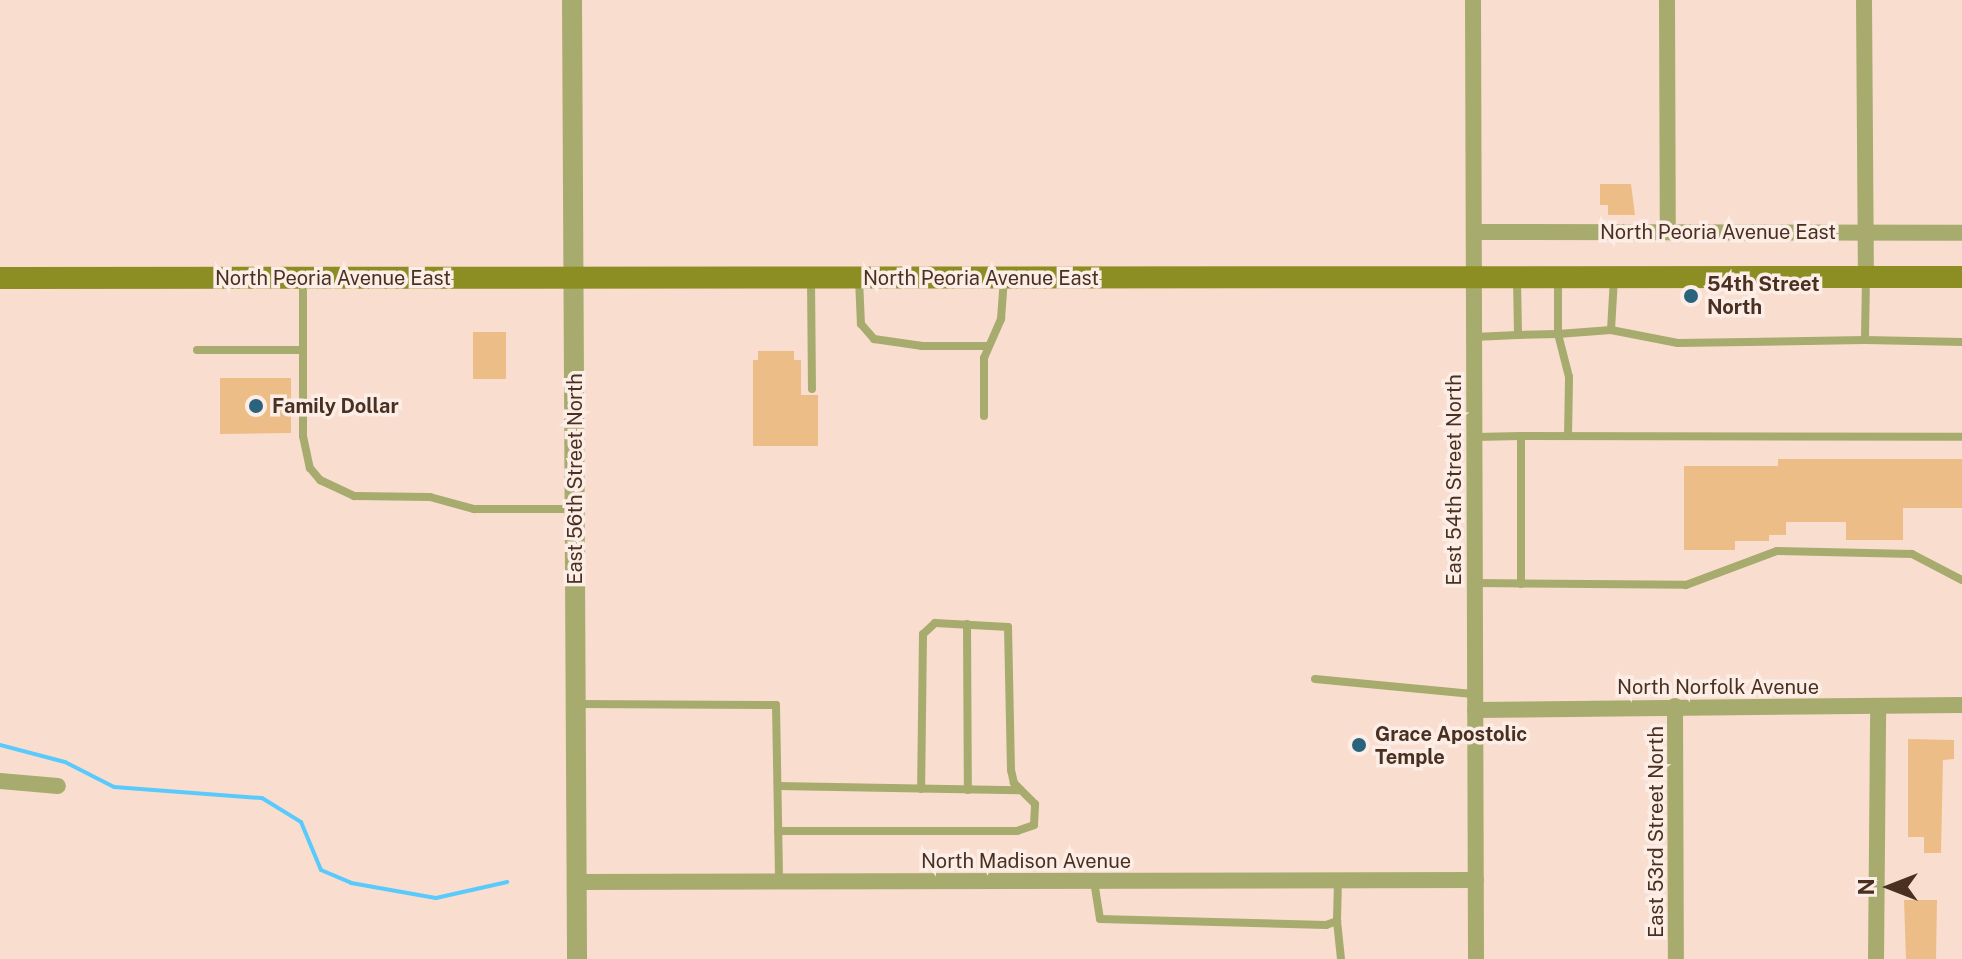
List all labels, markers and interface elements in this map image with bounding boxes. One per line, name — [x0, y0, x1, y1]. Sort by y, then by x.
street label: North Peoria Avenue East — [1600, 220, 1836, 244]
street label: North Peoria Avenue East — [215, 266, 451, 290]
street label: North Peoria Avenue East — [863, 266, 1099, 290]
place label: 54th Street North — [1707, 272, 1819, 319]
marker: 54th Street North — [1682, 287, 1700, 305]
street label: East 56th Street North — [563, 373, 587, 585]
street label: East 54th Street North — [1442, 374, 1466, 586]
place label: Family Dollar — [272, 394, 399, 418]
marker: Family Dollar — [247, 397, 265, 415]
street label: North Norfolk Avenue — [1617, 675, 1819, 699]
place label: Grace Apostolic Temple — [1375, 722, 1527, 769]
street label: East 53rd Street North — [1644, 726, 1668, 938]
marker: Grace Apostolic Temple — [1350, 736, 1368, 754]
north arrow — [1850, 847, 1930, 927]
street label: North Madison Avenue — [921, 849, 1131, 873]
text: N — [1853, 878, 1879, 896]

